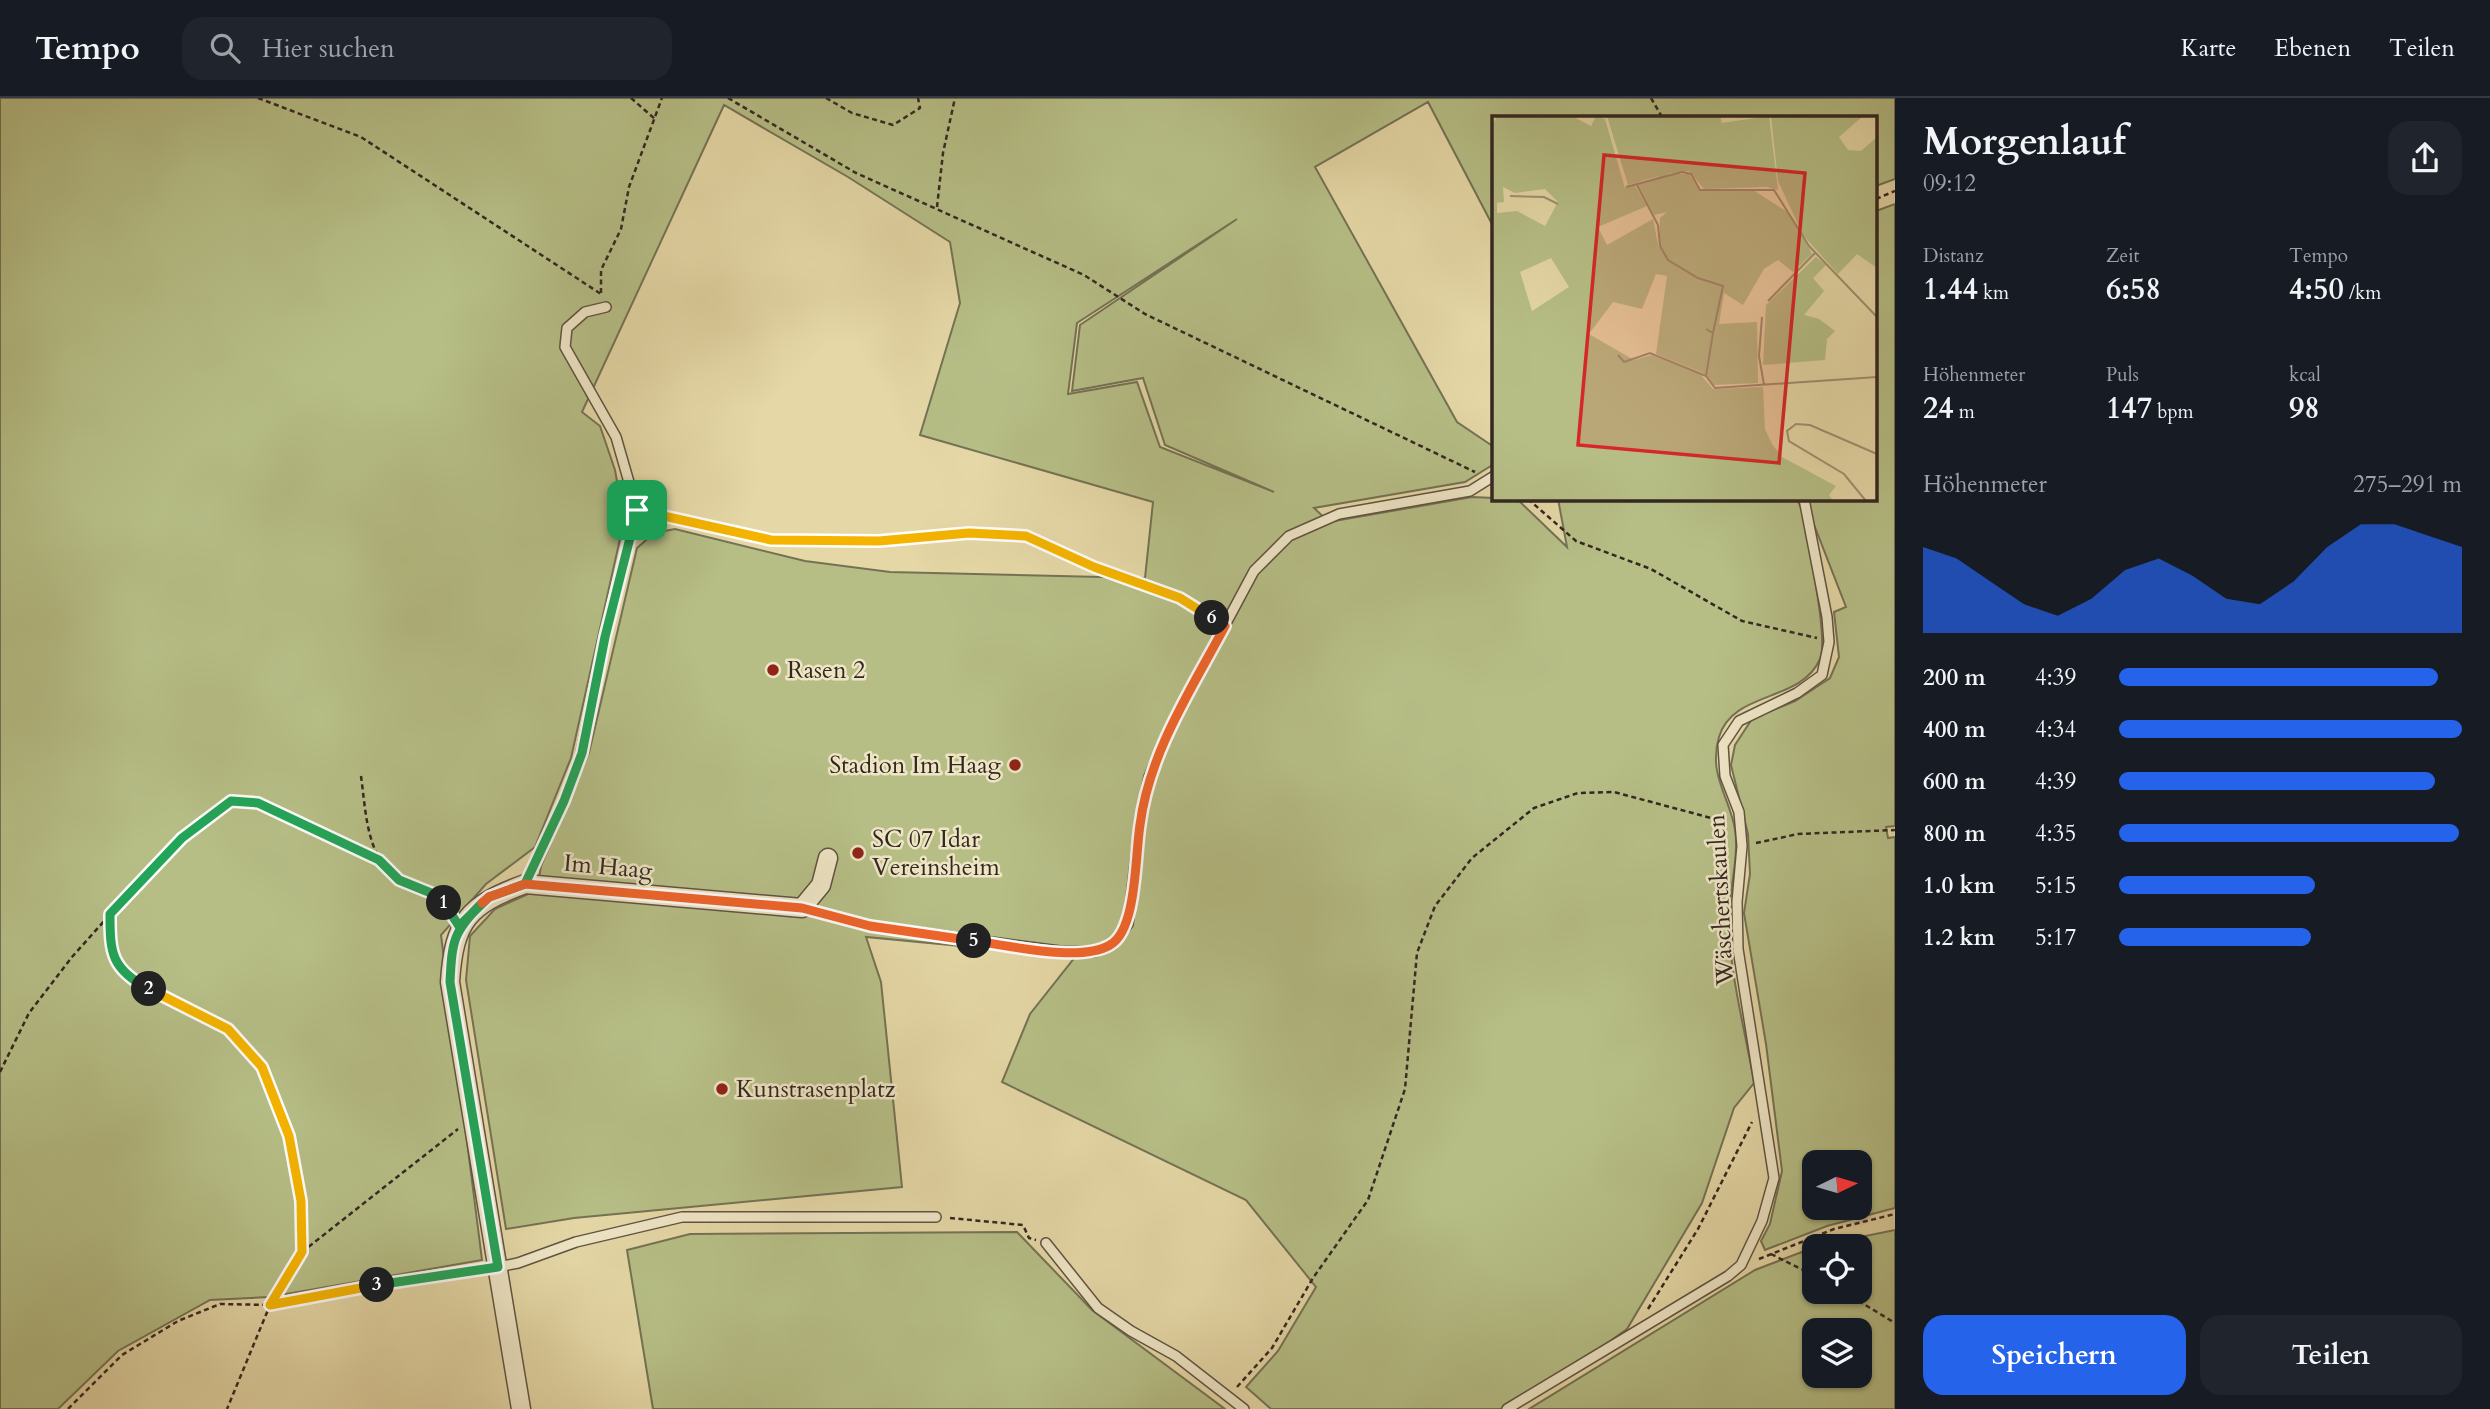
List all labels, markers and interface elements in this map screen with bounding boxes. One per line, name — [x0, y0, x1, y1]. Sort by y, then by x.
search box — [182, 17, 672, 80]
text: Tempo — [35, 26, 140, 71]
icon: search — [206, 29, 244, 67]
text: Hier suchen — [262, 31, 395, 66]
text: Karte — [2181, 32, 2236, 65]
text: Ebenen — [2274, 32, 2351, 65]
text: Teilen — [2389, 32, 2455, 65]
inset map — [1492, 116, 1878, 500]
text: Morgenlauf — [1923, 116, 2126, 168]
button: share — [2388, 121, 2462, 195]
text: 09:12 — [1923, 168, 1976, 199]
text: Distanz — [1923, 243, 1984, 269]
text: Zeit — [2106, 243, 2140, 269]
text: Tempo — [2289, 243, 2348, 269]
text: 1.44 — [1923, 269, 1978, 310]
text: 6:58 — [2106, 269, 2161, 310]
text: 4:50 — [2289, 269, 2344, 310]
text: km — [1978, 280, 2009, 306]
text: /km — [2344, 280, 2381, 306]
text: Höhenmeter — [1923, 362, 2025, 388]
text: Puls — [2106, 362, 2139, 388]
text: kcal — [2289, 362, 2321, 388]
text: 24 — [1923, 388, 1954, 429]
text: 147 — [2106, 388, 2152, 429]
text: 98 — [2289, 388, 2320, 429]
text: m — [1954, 399, 1975, 425]
text: bpm — [2152, 399, 2194, 425]
text: Höhenmeter — [1923, 469, 2047, 500]
text: 275–291 m — [2353, 469, 2462, 500]
pin — [607, 480, 667, 540]
icon: arrive — [618, 491, 656, 529]
pin: 6 — [1194, 601, 1230, 636]
text: 6 — [1207, 604, 1216, 630]
place label: Rasen 2 — [787, 654, 865, 687]
marker: Rasen 2 — [765, 662, 781, 678]
text: 200 m — [1923, 662, 1986, 693]
text: 4:39 — [2035, 662, 2076, 693]
text: 400 m — [1923, 714, 1986, 745]
text: 4:34 — [2035, 714, 2076, 745]
place label: Stadion Im Haag — [829, 749, 1002, 782]
marker: Stadion Im Haag — [1007, 757, 1023, 773]
text: 600 m — [1923, 766, 1986, 797]
text: 4:39 — [2035, 766, 2076, 797]
street label: Wäschertskaulen — [1700, 813, 1742, 988]
text: 800 m — [1923, 818, 1986, 849]
text: 4:35 — [2035, 818, 2076, 849]
place label: SC 07 Idar Vereinsheim — [872, 823, 1000, 884]
marker: SC 07 Idar Vereinsheim — [850, 845, 866, 861]
street label: Im Haag — [562, 847, 654, 887]
text: 1.0 km — [1923, 870, 1995, 901]
text: 5:15 — [2035, 870, 2076, 901]
pin: 1 — [426, 886, 462, 920]
text: 1 — [439, 889, 448, 915]
text: 1.2 km — [1923, 922, 1995, 953]
text: 5:17 — [2035, 922, 2076, 953]
pin: 5 — [956, 924, 992, 958]
text: 5 — [969, 927, 978, 953]
pin: 2 — [132, 972, 166, 1006]
text: 2 — [144, 975, 153, 1001]
place label: Kunstrasenplatz — [736, 1073, 896, 1106]
marker: Kunstrasenplatz — [714, 1081, 730, 1097]
north arrow — [1802, 1150, 1872, 1220]
map controls — [1802, 1150, 1872, 1388]
button: locate — [1802, 1234, 1872, 1304]
pin: 3 — [360, 1268, 394, 1302]
text: 3 — [372, 1271, 381, 1297]
button: Speichern — [1923, 1315, 2186, 1395]
button: Teilen — [2200, 1315, 2462, 1395]
button: layers — [1802, 1318, 1872, 1388]

